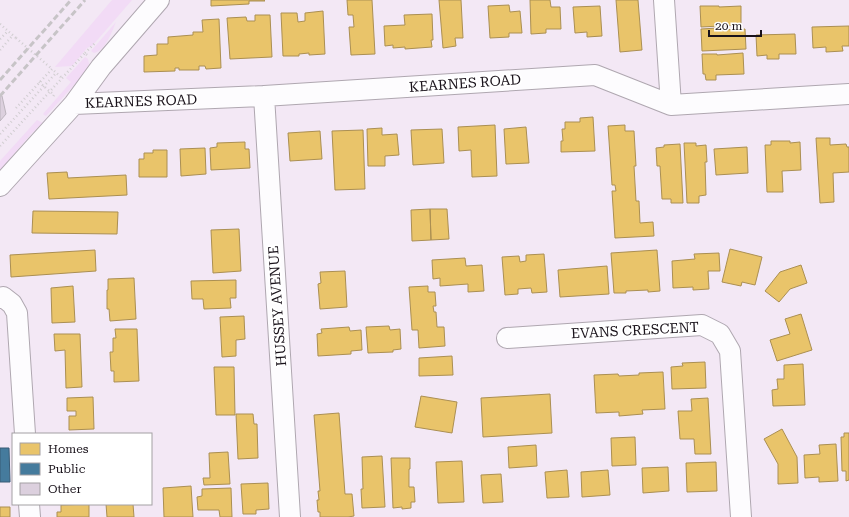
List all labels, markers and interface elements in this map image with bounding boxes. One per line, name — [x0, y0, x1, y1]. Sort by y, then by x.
scale bar — [709, 12, 761, 38]
text: 20 m — [715, 19, 742, 33]
street label: KEARNES ROAD — [408, 71, 522, 95]
street label: KEARNES ROAD — [85, 91, 198, 111]
street label: HUSSEY AVENUE — [265, 245, 289, 367]
street label: EVANS CRESCENT — [571, 319, 699, 341]
legend — [12, 433, 152, 505]
text: Homes — [48, 442, 89, 456]
text: Public — [48, 462, 86, 476]
text: Other — [48, 482, 81, 496]

